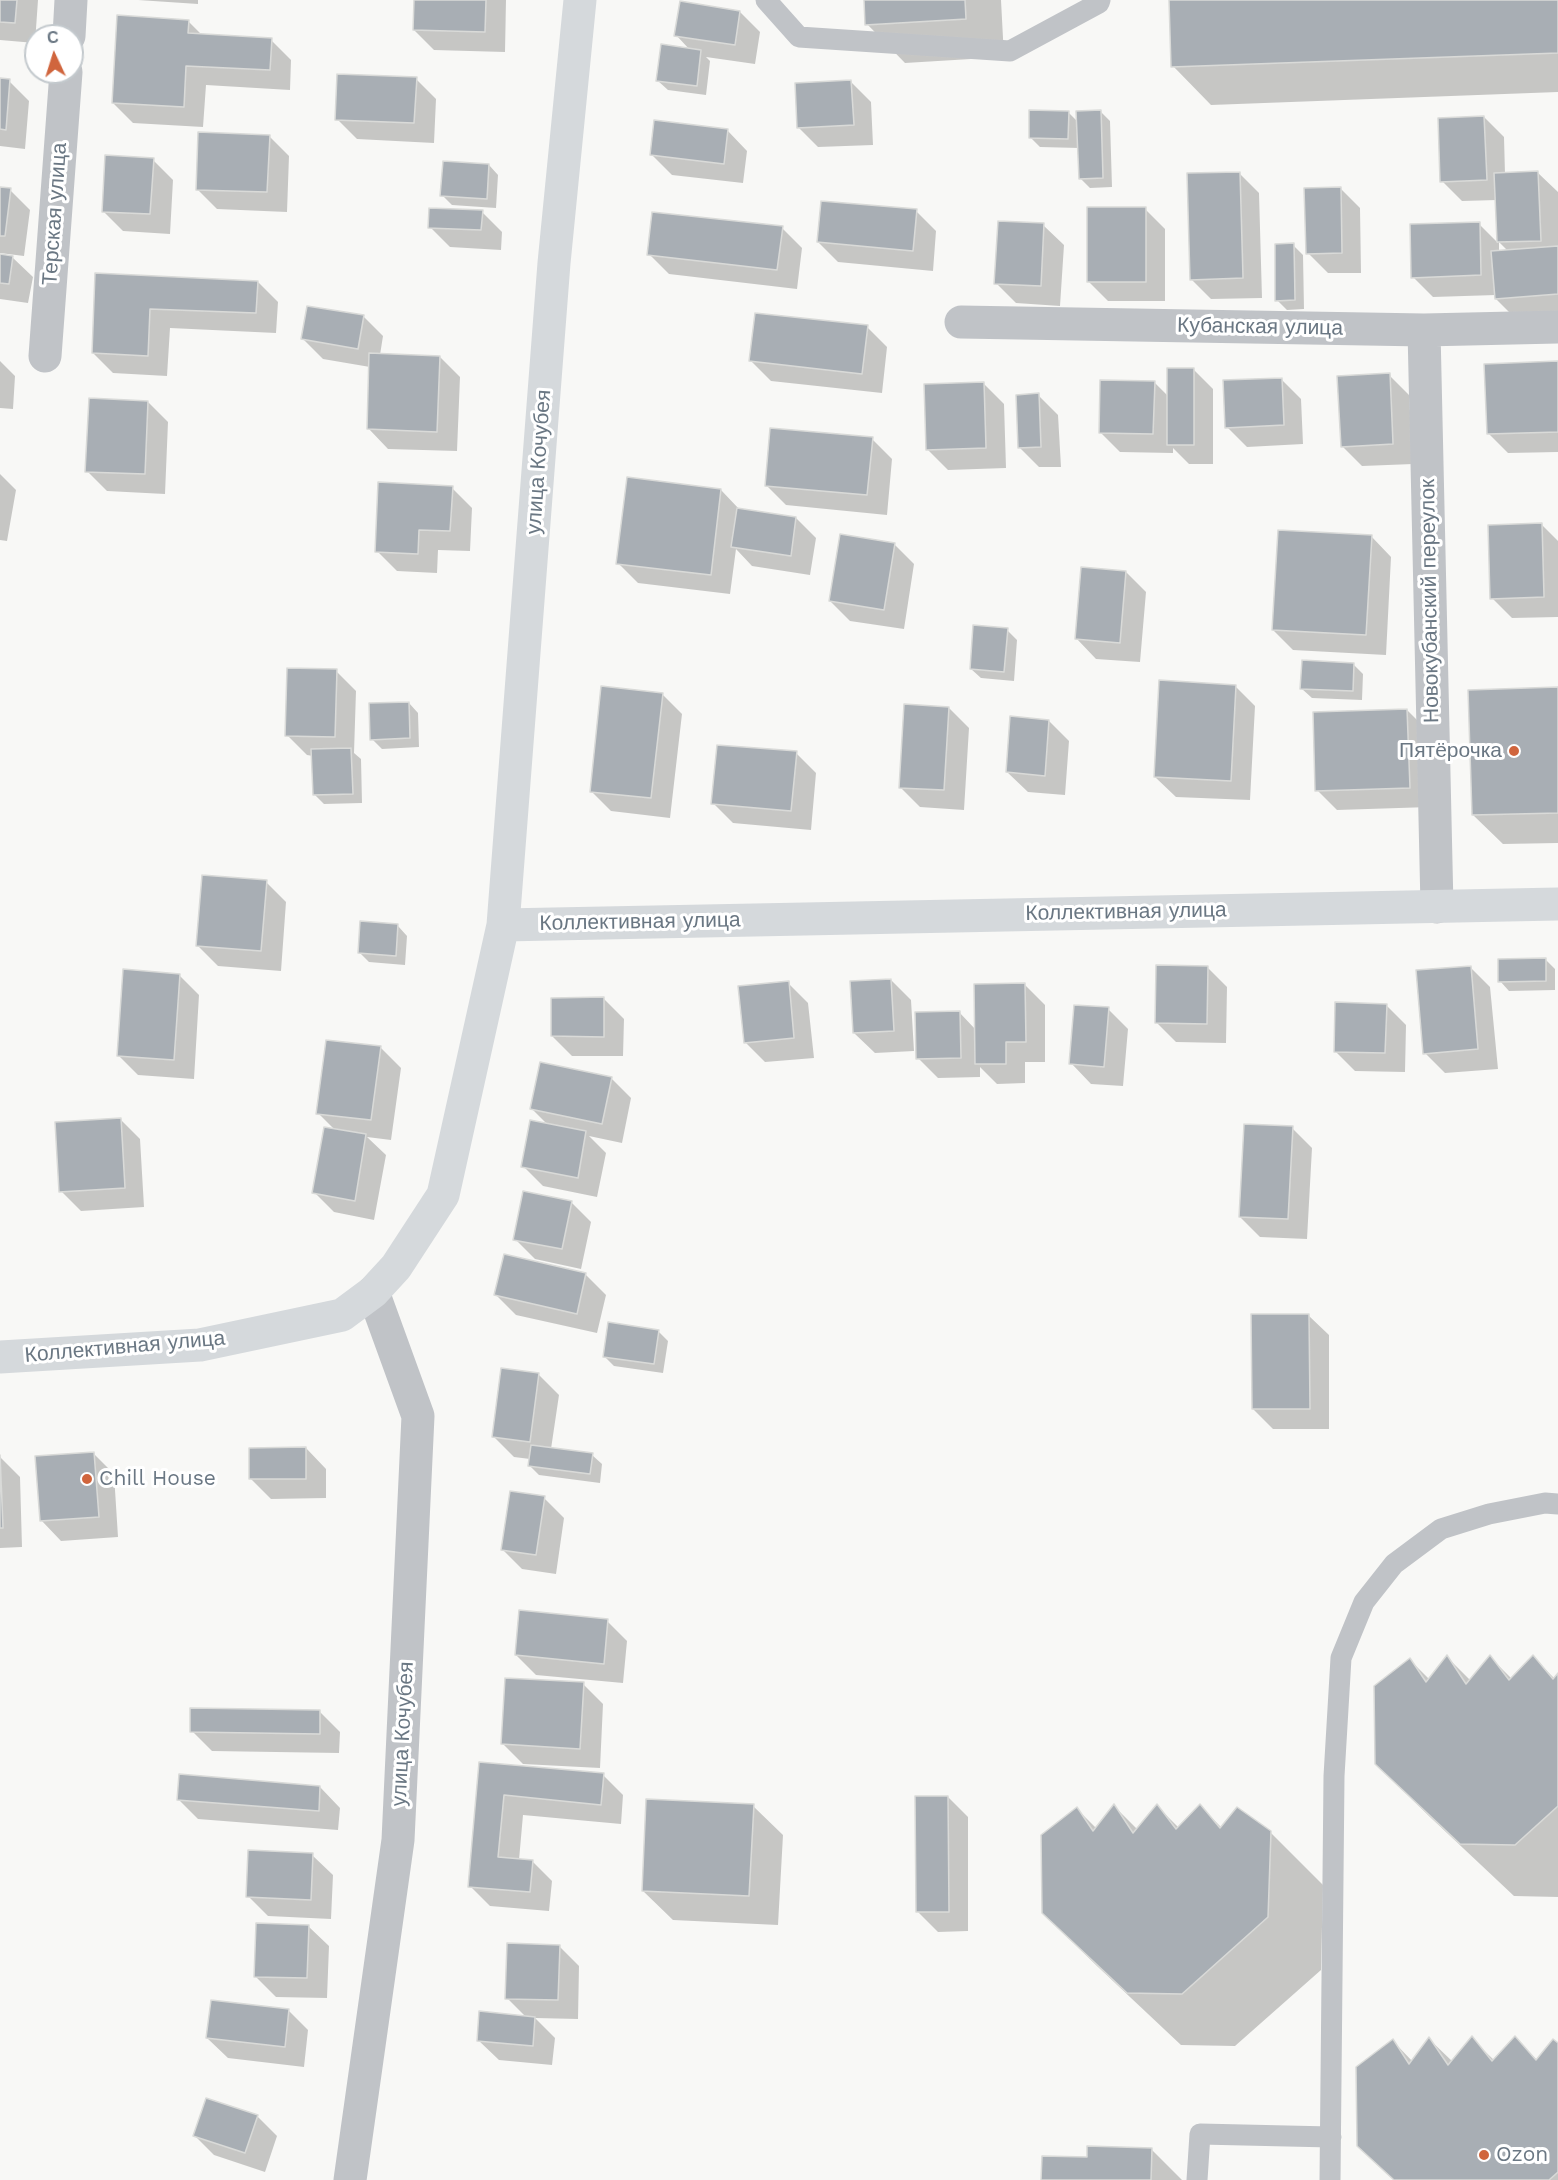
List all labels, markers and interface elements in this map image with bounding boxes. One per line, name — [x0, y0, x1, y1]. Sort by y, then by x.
north arrow — [24, 24, 84, 84]
text: С — [46, 28, 59, 47]
street label: Терская улица — [37, 142, 73, 286]
street label: Кубанская улица — [1177, 313, 1343, 341]
street label: улица Кочубея — [521, 389, 557, 535]
street label: Новокубанский переулок — [1415, 479, 1445, 723]
place label: Пятёрочка — [1399, 738, 1502, 764]
marker: Пятёрочка — [1507, 744, 1521, 758]
street label: Коллективная улица — [1025, 898, 1227, 926]
street label: Коллективная улица — [539, 908, 741, 936]
street label: Коллективная улица — [24, 1326, 226, 1368]
place label: Chill House — [99, 1466, 216, 1492]
marker: Chill House — [80, 1472, 94, 1486]
street label: улица Кочубея — [387, 1661, 419, 1807]
place label: Ozon — [1496, 2142, 1548, 2168]
marker: Ozon — [1477, 2148, 1491, 2162]

